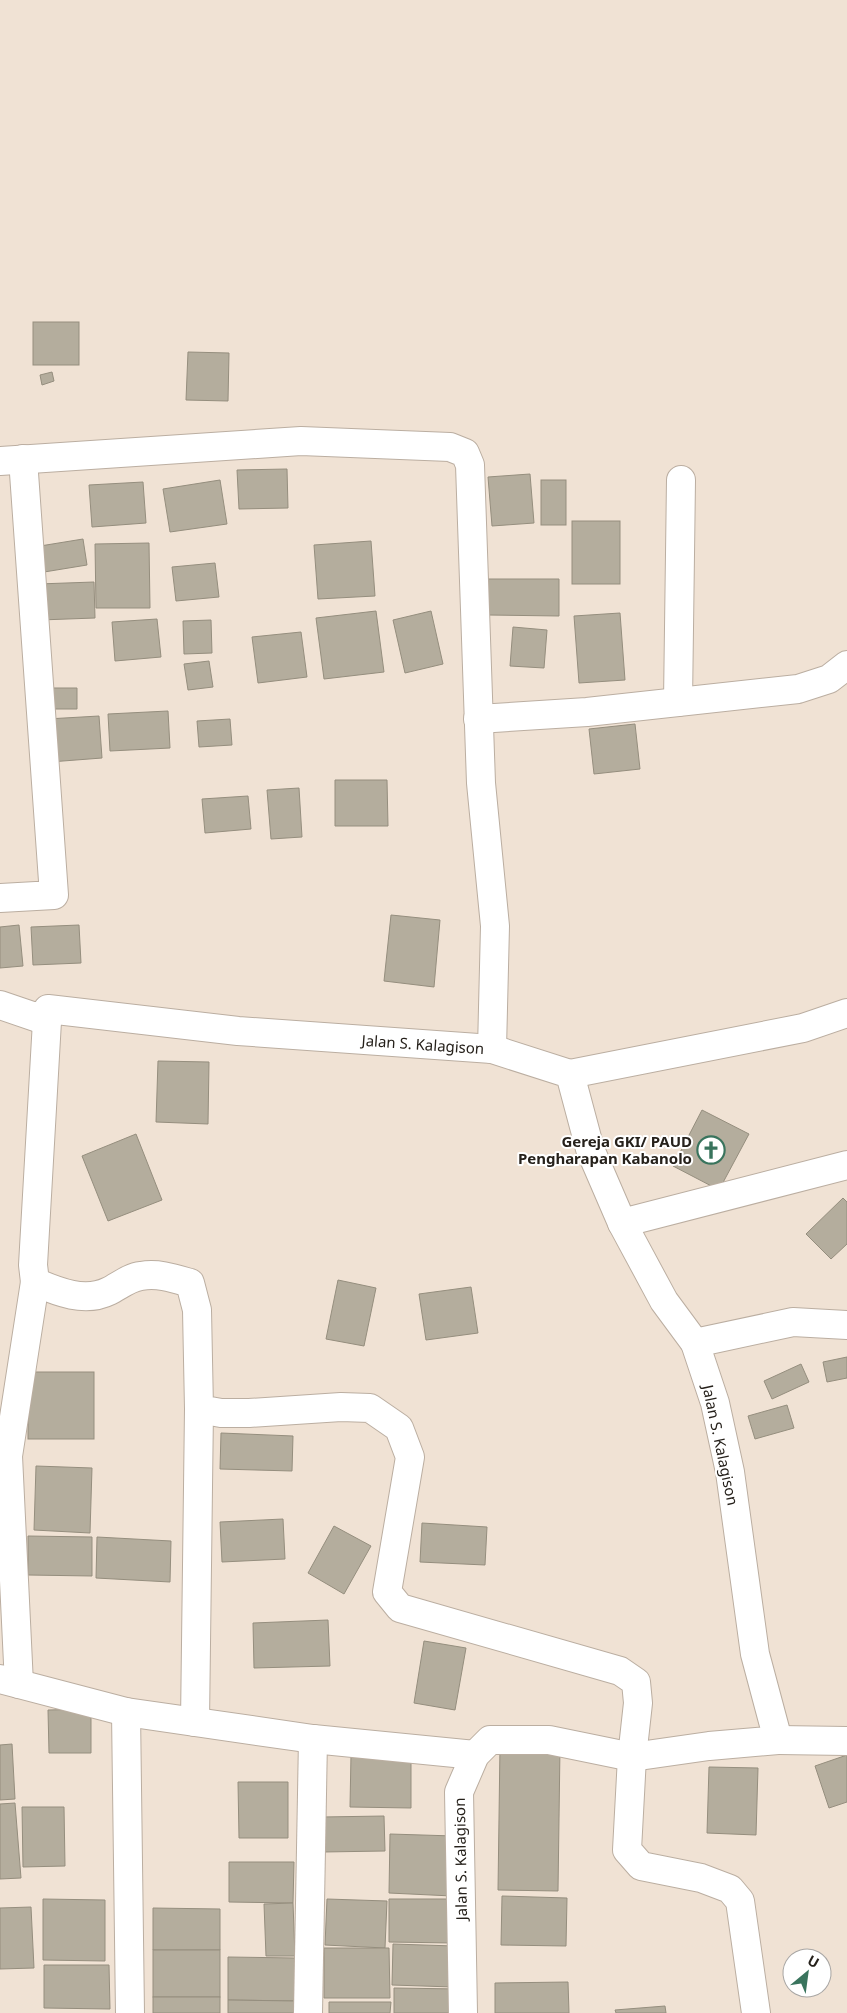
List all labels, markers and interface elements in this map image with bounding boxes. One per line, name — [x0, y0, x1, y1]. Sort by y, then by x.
street label: Jalan S. Kalagison — [359, 1030, 485, 1058]
place label: Gereja GKI/ PAUD Pengharapan Kabanolo — [518, 1131, 692, 1168]
church icon: Gereja GKI/ PAUD Pengharapan Kabanolo — [696, 1135, 726, 1165]
street label: Jalan S. Kalagison — [698, 1381, 744, 1507]
street label: Jalan S. Kalagison — [449, 1797, 471, 1923]
north arrow — [782, 1948, 832, 1998]
text: U — [804, 1950, 823, 1972]

